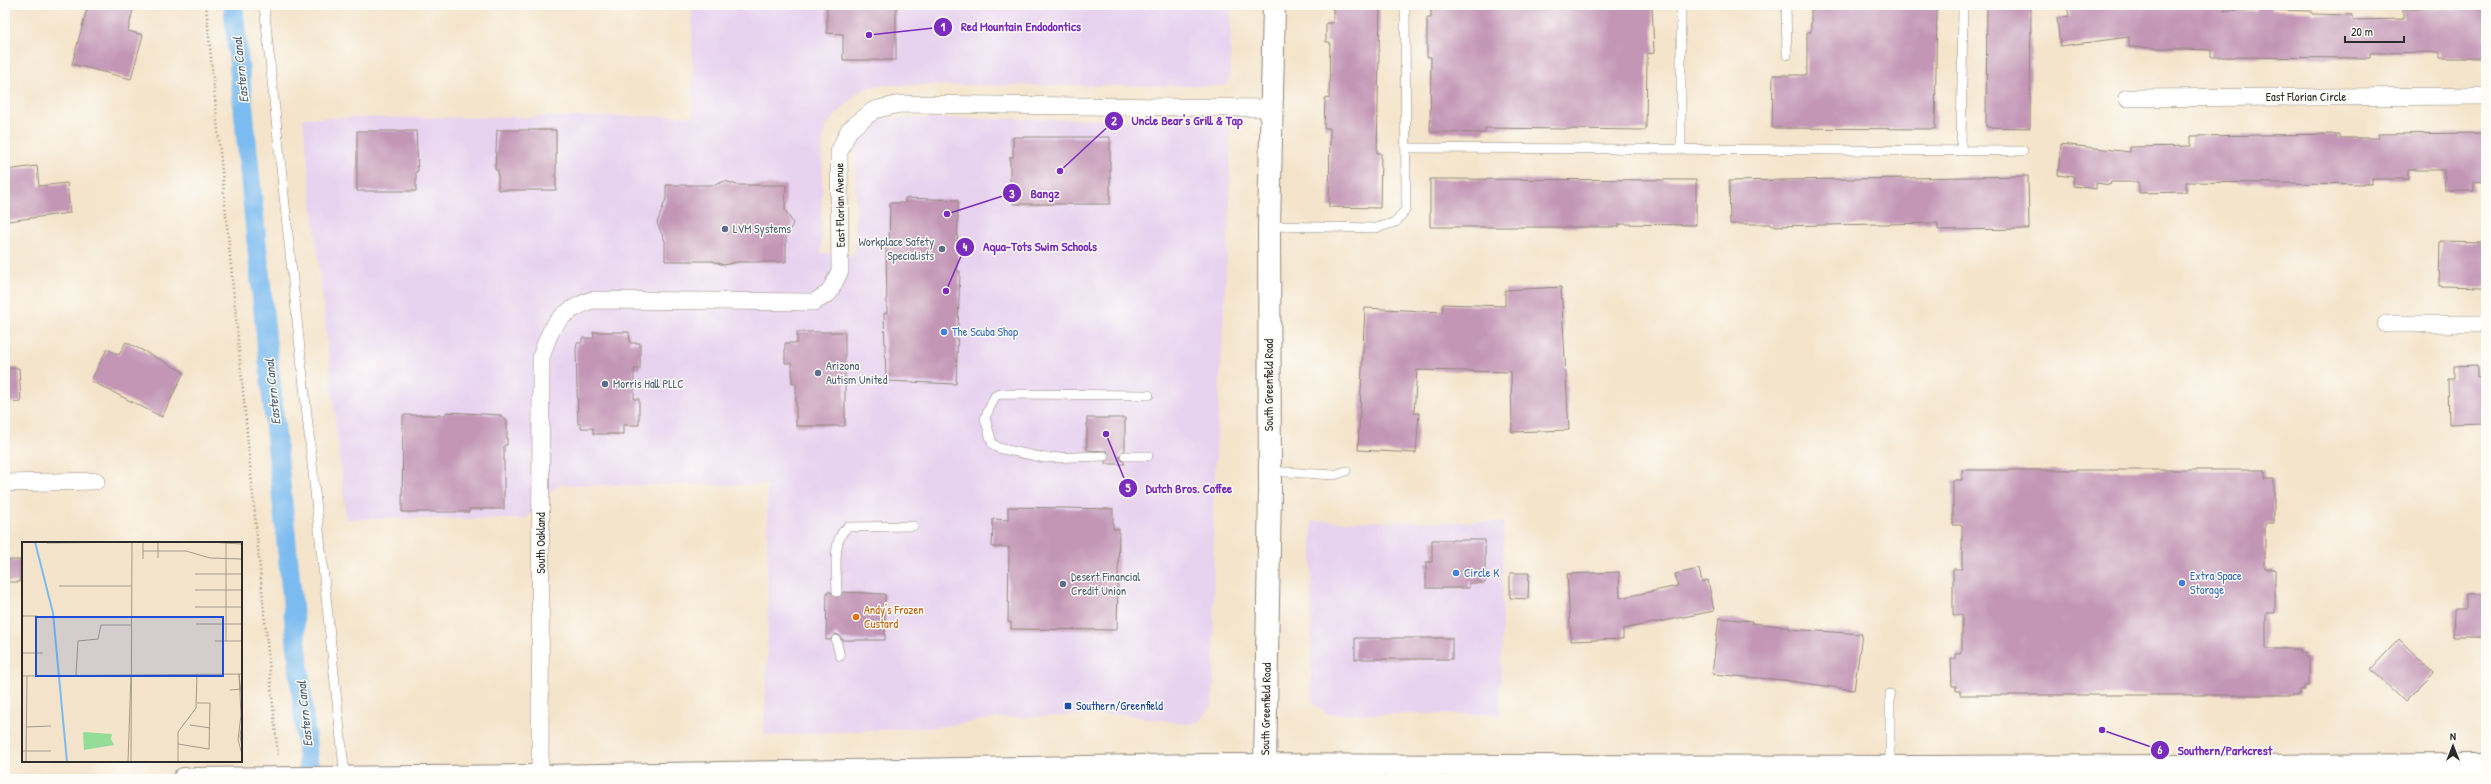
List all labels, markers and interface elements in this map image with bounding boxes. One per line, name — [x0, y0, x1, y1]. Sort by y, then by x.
callout: Red Mountain Endodontics — [933, 14, 1089, 39]
text: Red Mountain Endodontics — [961, 17, 1081, 35]
text: 1 — [941, 18, 946, 35]
scale bar — [2345, 18, 2404, 44]
text: 20 m — [2351, 23, 2373, 40]
water label: Eastern Canal — [228, 36, 252, 104]
street label: East Florian Circle — [2266, 88, 2347, 105]
callout: Uncle Bear's Grill & Tap — [1104, 108, 1251, 133]
text: Uncle Bear's Grill & Tap — [1131, 111, 1243, 130]
text: 2 — [1111, 112, 1117, 129]
street label: East Florian Avenue — [830, 162, 849, 247]
callout: Bangz — [1002, 181, 1067, 206]
text: Bangz — [1031, 184, 1060, 203]
text: 3 — [1009, 185, 1015, 202]
place label: LVM Systems — [733, 220, 791, 237]
marker: LVM Systems — [720, 224, 730, 234]
place label: Workplace Safety Specialists — [858, 233, 934, 264]
callout: Aqua-Tots Swim Schools — [955, 234, 1105, 259]
text: Aqua-Tots Swim Schools — [983, 237, 1097, 256]
text: 4 — [963, 238, 968, 255]
marker: Workplace Safety Specialists — [937, 244, 947, 254]
place label: The Scuba Shop — [952, 323, 1018, 340]
marker: The Scuba Shop — [939, 327, 949, 337]
street label: South Greenfield Road — [1260, 339, 1277, 431]
place label: Arizona Autism United — [826, 357, 888, 388]
water label: Eastern Canal — [260, 358, 284, 426]
marker: Arizona Autism United — [813, 368, 823, 378]
place label: Morris Hall PLLC — [613, 375, 684, 392]
marker: Morris Hall PLLC — [600, 379, 610, 389]
callout: Dutch Bros. Coffee — [1118, 476, 1240, 501]
text: 5 — [1125, 479, 1131, 496]
text: Dutch Bros. Coffee — [1146, 479, 1233, 497]
street label: South Oakland — [532, 512, 549, 574]
inset map — [22, 542, 242, 762]
place label: Circle K — [1464, 564, 1500, 581]
place label: Extra Space Storage — [2190, 567, 2242, 598]
place label: Desert Financial Credit Union — [1071, 568, 1141, 599]
marker: Circle K — [1451, 568, 1461, 578]
marker: Extra Space Storage — [2177, 578, 2187, 588]
marker: Desert Financial Credit Union — [1058, 579, 1068, 589]
place label: Andy's Frozen Custard — [864, 601, 924, 632]
marker: Andy's Frozen Custard — [851, 612, 861, 622]
street label: South Greenfield Road — [1256, 662, 1275, 755]
water label: Eastern Canal — [292, 680, 316, 748]
place label: Southern/Greenfield — [1076, 697, 1163, 714]
marker: Southern/Greenfield — [1063, 701, 1073, 711]
north arrow — [2433, 726, 2473, 766]
text: N — [2450, 729, 2456, 743]
callout: Southern/Parkcrest — [2150, 738, 2280, 763]
text: 6 — [2158, 741, 2163, 758]
text: Southern/Parkcrest — [2178, 741, 2273, 759]

